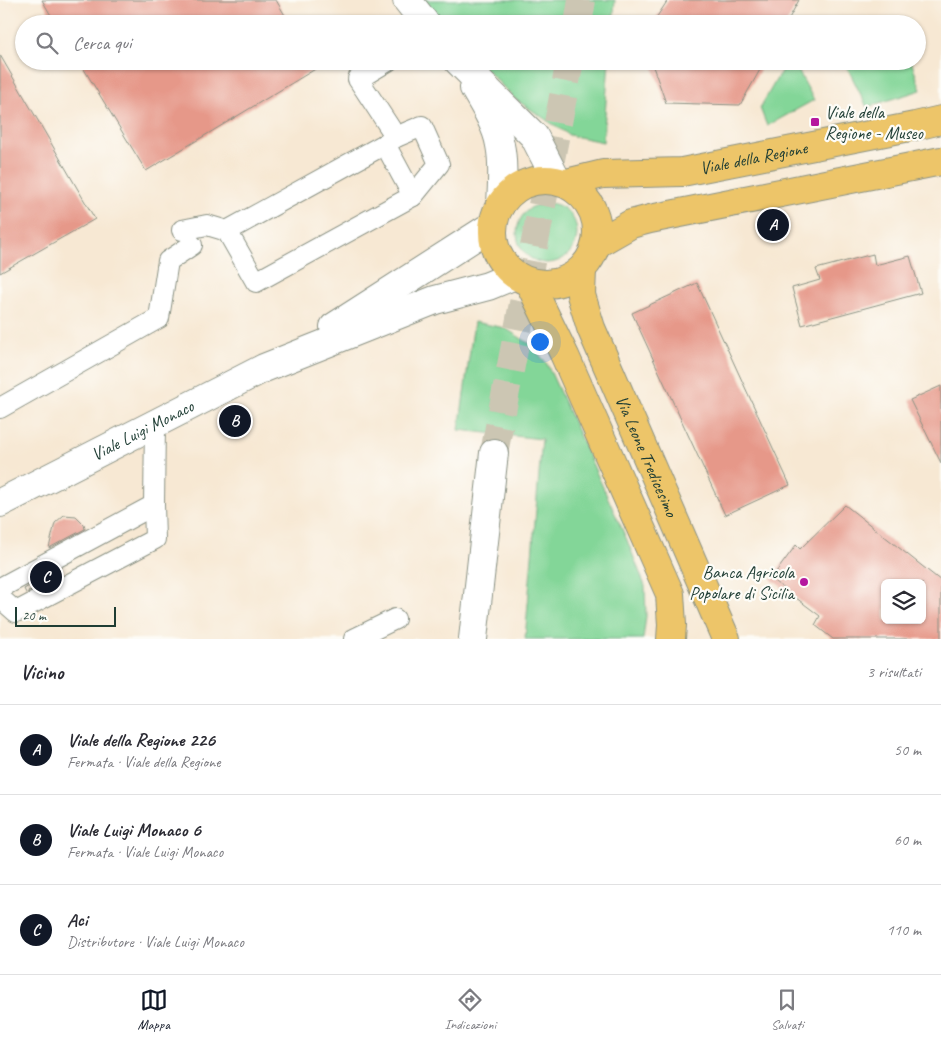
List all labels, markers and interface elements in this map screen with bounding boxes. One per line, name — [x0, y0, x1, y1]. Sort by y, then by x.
search box — [15, 15, 926, 70]
icon: search — [33, 29, 61, 57]
text: Cerca qui — [73, 31, 132, 55]
place label: Viale della Regione - Museo — [825, 101, 924, 144]
marker: Viale della Regione - Museo — [809, 116, 821, 128]
street label: Viale della Regione — [698, 136, 810, 179]
pin: A — [757, 206, 789, 244]
your location — [527, 329, 553, 355]
street label: Via Leone Tredicesimo — [611, 392, 683, 521]
street label: Viale Luigi Monaco — [88, 394, 199, 465]
pin: B — [219, 402, 251, 440]
pin: C — [30, 558, 62, 596]
place label: Banca Agricola Popolare di Sicilia — [689, 561, 796, 604]
marker: Banca Agricola Popolare di Sicilia — [798, 576, 810, 588]
map controls — [881, 579, 926, 624]
button: layers — [881, 579, 926, 624]
scale bar — [15, 604, 116, 627]
text: 20 m — [22, 607, 46, 624]
text: Vicino — [20, 659, 63, 685]
text: 3 risultati — [867, 662, 921, 682]
text: Viale della Regione 226 — [67, 728, 215, 752]
text: A — [32, 740, 40, 760]
text: 50 m — [894, 740, 921, 760]
text: Fermata · Viale della Regione — [67, 752, 220, 772]
text: Viale Luigi Monaco 6 — [67, 818, 201, 842]
text: B — [32, 830, 40, 850]
text: 60 m — [894, 830, 921, 850]
text: Fermata · Viale Luigi Monaco — [67, 842, 223, 862]
text: Aci — [67, 908, 87, 932]
text: C — [32, 920, 40, 940]
text: 110 m — [887, 920, 921, 940]
text: Distributore · Viale Luigi Monaco — [67, 932, 244, 952]
tab: Mappa — [137, 986, 170, 1033]
tab: Indicazioni — [445, 986, 496, 1033]
tab: Salvati — [771, 986, 804, 1033]

